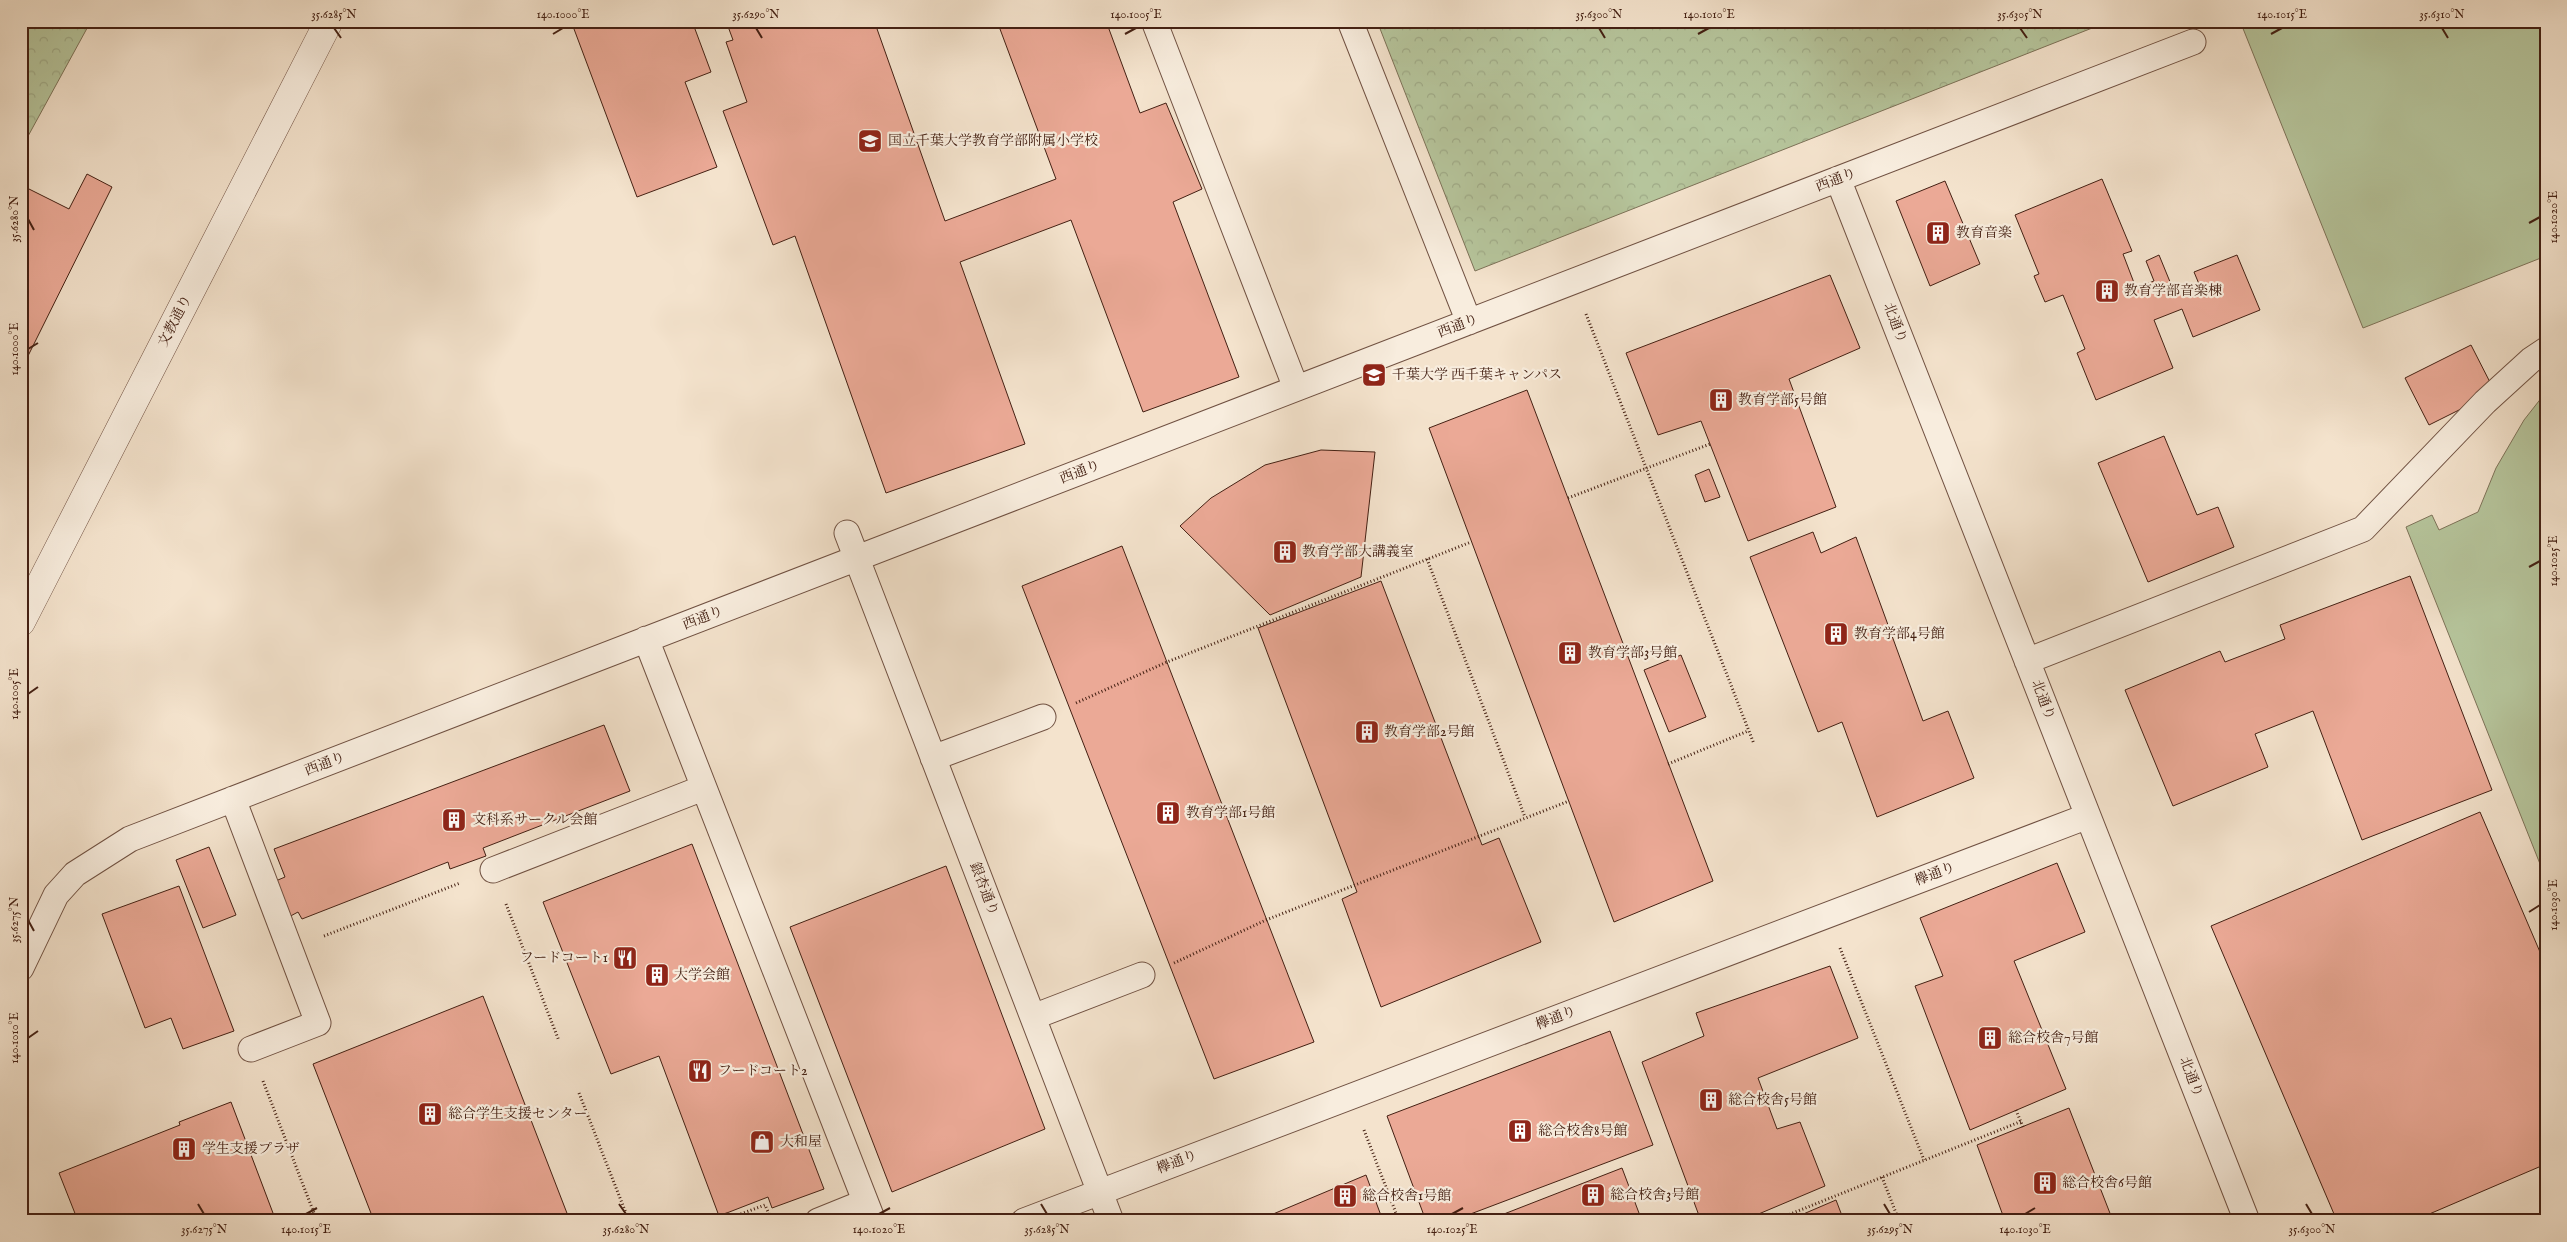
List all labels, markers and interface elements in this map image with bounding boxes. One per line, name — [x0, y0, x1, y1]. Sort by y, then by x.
text: 35.6285°N — [311, 7, 357, 22]
text: 140.1000°E — [536, 7, 590, 22]
text: 35.6290°N — [732, 7, 780, 22]
text: 140.1005°E — [1110, 7, 1162, 22]
text: 35.6300°N — [1576, 7, 1623, 22]
text: 140.1010°E — [1683, 7, 1735, 22]
text: 35.6305°N — [1997, 7, 2043, 22]
text: 140.1015°E — [2257, 7, 2307, 22]
text: 35.6310°N — [2419, 7, 2465, 22]
school or university icon: 国立千葉大学教育学部附属小学校 — [857, 128, 883, 154]
place label: 国立千葉大学教育学部附属小学校 — [888, 132, 1098, 150]
street label: 西通り — [1813, 164, 1859, 196]
text: 140.1020°E — [2546, 191, 2561, 243]
text: 35.6280°N — [7, 195, 22, 242]
building icon: 教育音楽 — [1925, 220, 1951, 246]
place label: 教育音楽 — [1956, 224, 2012, 242]
building icon: 教育学部音楽棟 — [2094, 278, 2120, 304]
place label: 教育学部音楽棟 — [2124, 282, 2222, 300]
street label: 文教通り — [154, 292, 196, 350]
street label: 北通り — [1879, 300, 1911, 346]
street label: 西通り — [1435, 310, 1481, 342]
text: 140.1000°E — [7, 322, 22, 376]
school or university icon: 千葉大学 西千葉キャンパス — [1361, 362, 1387, 388]
place label: 千葉大学 西千葉キャンパス — [1392, 366, 1562, 384]
building icon: 教育学部5号館 — [1708, 387, 1734, 413]
place label: 教育学部5号館 — [1738, 391, 1827, 409]
street label: 西通り — [1057, 456, 1103, 488]
text: 140.1025°E — [2546, 535, 2561, 587]
building icon: 教育学部大講義室 — [1272, 539, 1298, 565]
place label: 教育学部大講義室 — [1302, 543, 1414, 561]
street label: 西通り — [680, 602, 726, 634]
building icon: 教育学部4号館 — [1823, 621, 1849, 647]
place label: 教育学部4号館 — [1854, 625, 1945, 643]
building icon: 教育学部3号館 — [1557, 640, 1583, 666]
place label: 教育学部3号館 — [1588, 644, 1677, 662]
text: 140.1005°E — [7, 668, 22, 720]
street label: 北通り — [2027, 677, 2059, 723]
building icon: 教育学部2号館 — [1354, 719, 1380, 745]
place label: 教育学部2号館 — [1384, 723, 1475, 741]
street label: 西通り — [302, 748, 348, 780]
building icon: 教育学部1号館 — [1155, 800, 1181, 826]
place label: 教育学部1号館 — [1186, 804, 1275, 822]
building icon: 文科系サークル会館 — [441, 807, 467, 833]
place label: 文科系サークル会館 — [472, 811, 598, 829]
street label: 欅通り — [1912, 858, 1958, 890]
street label: 銀杏通り — [966, 860, 1002, 918]
text: 140.1030°E — [2546, 879, 2561, 931]
text: 35.6275°N — [7, 896, 22, 943]
restaurant icon: フードコート1 — [612, 945, 638, 971]
place label: フードコート1 — [520, 949, 608, 967]
building icon: 大学会館 — [644, 962, 670, 988]
place label: 大学会館 — [674, 966, 730, 984]
street label: 欅通り — [1533, 1002, 1579, 1034]
text: 140.1010°E — [7, 1012, 22, 1064]
building icon: 総合校舎7号館 — [1977, 1025, 2003, 1051]
place label: 総合校舎7号館 — [2008, 1029, 2099, 1047]
street label: 北通り — [2175, 1054, 2207, 1100]
restaurant icon: フードコート2 — [687, 1058, 713, 1084]
place label: フードコート2 — [718, 1062, 808, 1080]
building icon: 総合校舎5号館 — [1698, 1087, 1724, 1113]
place label: 総合校舎5号館 — [1728, 1091, 1817, 1109]
building icon: 総合学生支援センター — [417, 1101, 443, 1127]
place label: 総合学生支援センター — [448, 1105, 587, 1123]
building icon: 総合校舎8号館 — [1507, 1118, 1533, 1144]
place label: 総合校舎8号館 — [1538, 1122, 1628, 1140]
shop icon: 大和屋 — [749, 1129, 775, 1155]
place label: 大和屋 — [780, 1133, 822, 1151]
building icon: 学生支援プラザ — [171, 1136, 197, 1162]
place label: 学生支援プラザ — [202, 1140, 300, 1158]
street label: 欅通り — [1154, 1146, 1200, 1178]
building icon: 総合校舎6号館 — [2032, 1170, 2058, 1196]
place label: 総合校舎6号館 — [2062, 1174, 2152, 1192]
building icon: 総合校舎3号館 — [1580, 1182, 1606, 1208]
building icon: 総合校舎1号館 — [1332, 1183, 1358, 1209]
place label: 総合校舎3号館 — [1610, 1186, 1699, 1204]
place label: 総合校舎1号館 — [1362, 1187, 1451, 1205]
text: 35.6275°N — [181, 1222, 228, 1237]
text: 140.1015°E — [281, 1222, 331, 1237]
text: 35.6280°N — [603, 1222, 650, 1237]
text: 140.1020°E — [853, 1222, 905, 1237]
text: 35.6285°N — [1024, 1222, 1070, 1237]
text: 140.1025°E — [1426, 1222, 1478, 1237]
text: 35.6295°N — [1867, 1222, 1914, 1237]
text: 140.1030°E — [1999, 1222, 2051, 1237]
text: 35.6300°N — [2289, 1222, 2336, 1237]

